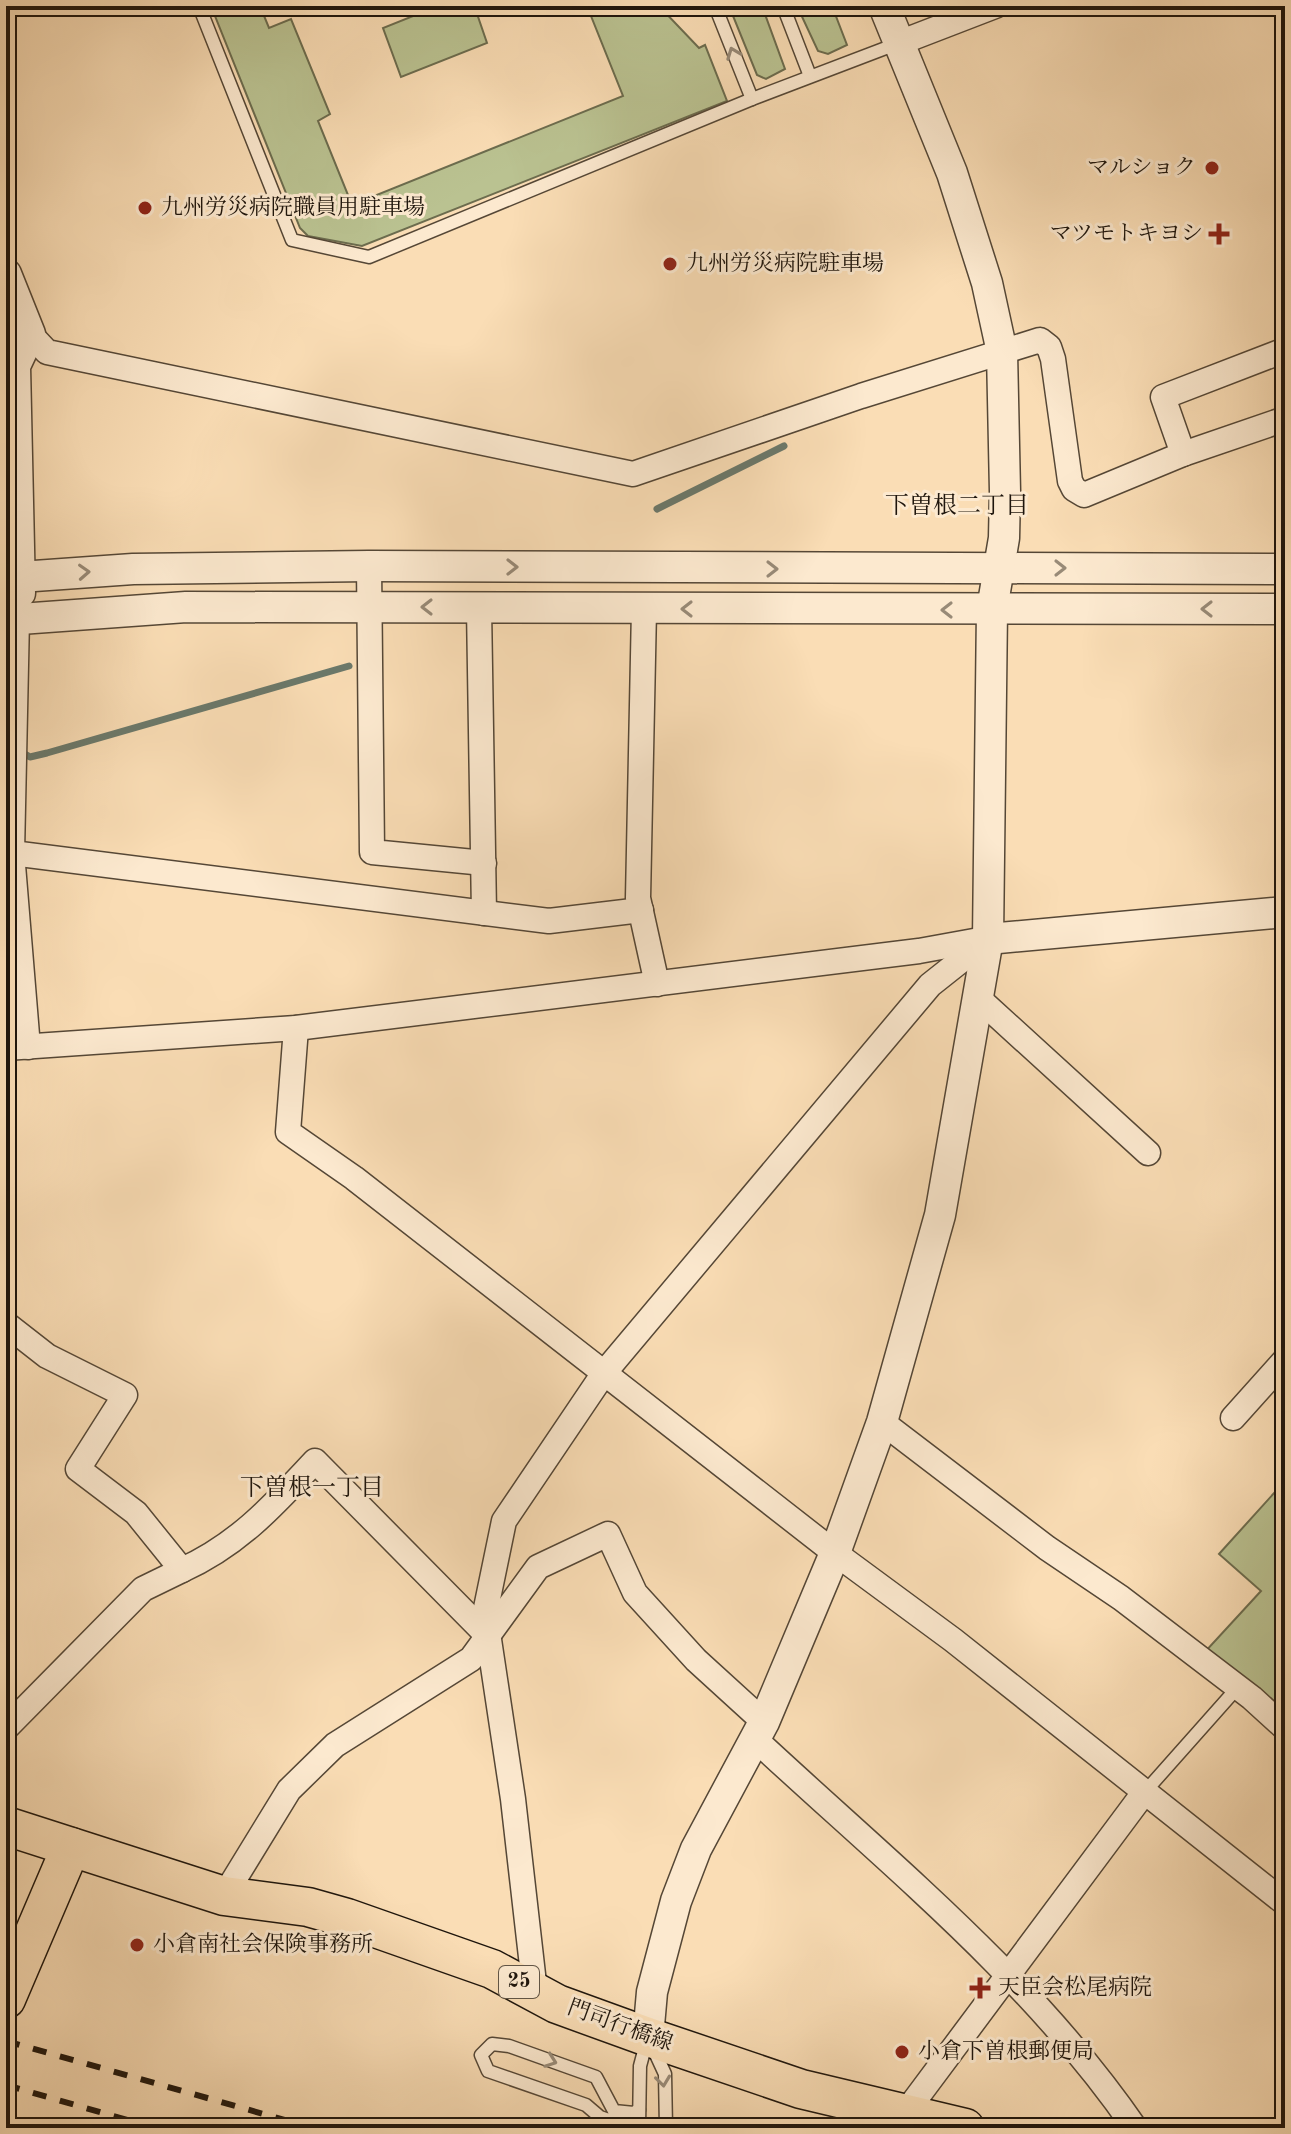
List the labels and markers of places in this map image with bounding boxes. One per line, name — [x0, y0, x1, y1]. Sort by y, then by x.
place label: マルショク — [1087, 157, 1196, 179]
marker: マルショク — [1203, 159, 1221, 177]
place label: 九州労災病院職員用駐車場 — [161, 195, 425, 219]
marker: 九州労災病院職員用駐車場 — [136, 199, 154, 217]
place label: マツモトキヨシ — [1050, 223, 1203, 245]
marker: マツモトキヨシ — [1210, 225, 1228, 243]
place label: 九州労災病院駐車場 — [686, 251, 884, 275]
marker: 九州労災病院駐車場 — [661, 255, 679, 273]
place label: 小倉南社会保険事務所 — [153, 1932, 373, 1956]
marker: 小倉南社会保険事務所 — [128, 1936, 146, 1954]
place label: 天臣会松尾病院 — [998, 1975, 1152, 1999]
marker: 天臣会松尾病院 — [969, 1977, 991, 1999]
place label: 小倉下曽根郵便局 — [918, 2039, 1094, 2063]
marker: 小倉下曽根郵便局 — [893, 2043, 911, 2061]

